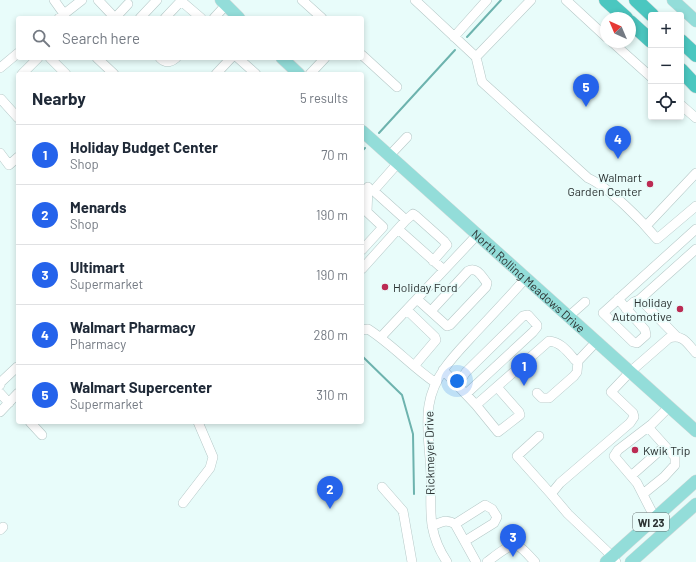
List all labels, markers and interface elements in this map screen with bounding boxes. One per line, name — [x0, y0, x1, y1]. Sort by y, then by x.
north arrow — [600, 12, 636, 48]
map controls — [648, 12, 684, 120]
button: + — [648, 12, 684, 48]
search box — [16, 16, 364, 60]
icon: search — [30, 27, 52, 49]
text: Search here — [62, 29, 140, 47]
button: − — [648, 48, 684, 84]
pin: 5 — [573, 74, 599, 107]
button: locate — [648, 84, 684, 120]
text: Nearby — [32, 88, 86, 108]
text: 5 results — [300, 90, 348, 106]
pin: 4 — [605, 126, 631, 159]
text: Holiday Budget Center — [70, 138, 218, 156]
text: 1 — [43, 147, 47, 163]
text: 70 m — [321, 147, 348, 163]
text: Shop — [70, 156, 99, 172]
place label: Walmart Garden Center — [567, 170, 643, 198]
marker: Walmart Garden Center — [645, 179, 655, 189]
text: Menards — [70, 198, 127, 216]
text: 2 — [41, 207, 49, 223]
text: 190 m — [316, 207, 348, 223]
text: Shop — [70, 216, 99, 232]
street label: North Rolling Meadows Drive — [469, 226, 588, 335]
text: Ultimart — [70, 258, 125, 276]
text: 3 — [41, 267, 49, 283]
text: 190 m — [316, 267, 348, 283]
text: Supermarket — [70, 276, 143, 292]
place label: Holiday Ford — [393, 280, 458, 294]
marker: Holiday Ford — [380, 282, 390, 292]
place label: Holiday Automotive — [612, 295, 672, 323]
marker: Holiday Automotive — [675, 304, 685, 314]
text: Walmart Pharmacy — [70, 318, 196, 336]
text: 4 — [41, 327, 49, 343]
text: 280 m — [314, 327, 348, 343]
text: Pharmacy — [70, 336, 126, 352]
pin: 1 — [511, 353, 537, 386]
your location — [447, 371, 467, 391]
text: Walmart Supercenter — [70, 378, 212, 396]
text: 5 — [41, 387, 49, 403]
text: 310 m — [316, 387, 348, 403]
text: Supermarket — [70, 396, 143, 412]
street label: Rickmeyer Drive — [421, 411, 437, 495]
place label: Kwik Trip — [643, 443, 690, 457]
marker: Kwik Trip — [630, 445, 640, 455]
pin: 2 — [317, 476, 343, 509]
road number: WI 23 — [633, 513, 669, 531]
pin: 3 — [500, 524, 526, 557]

